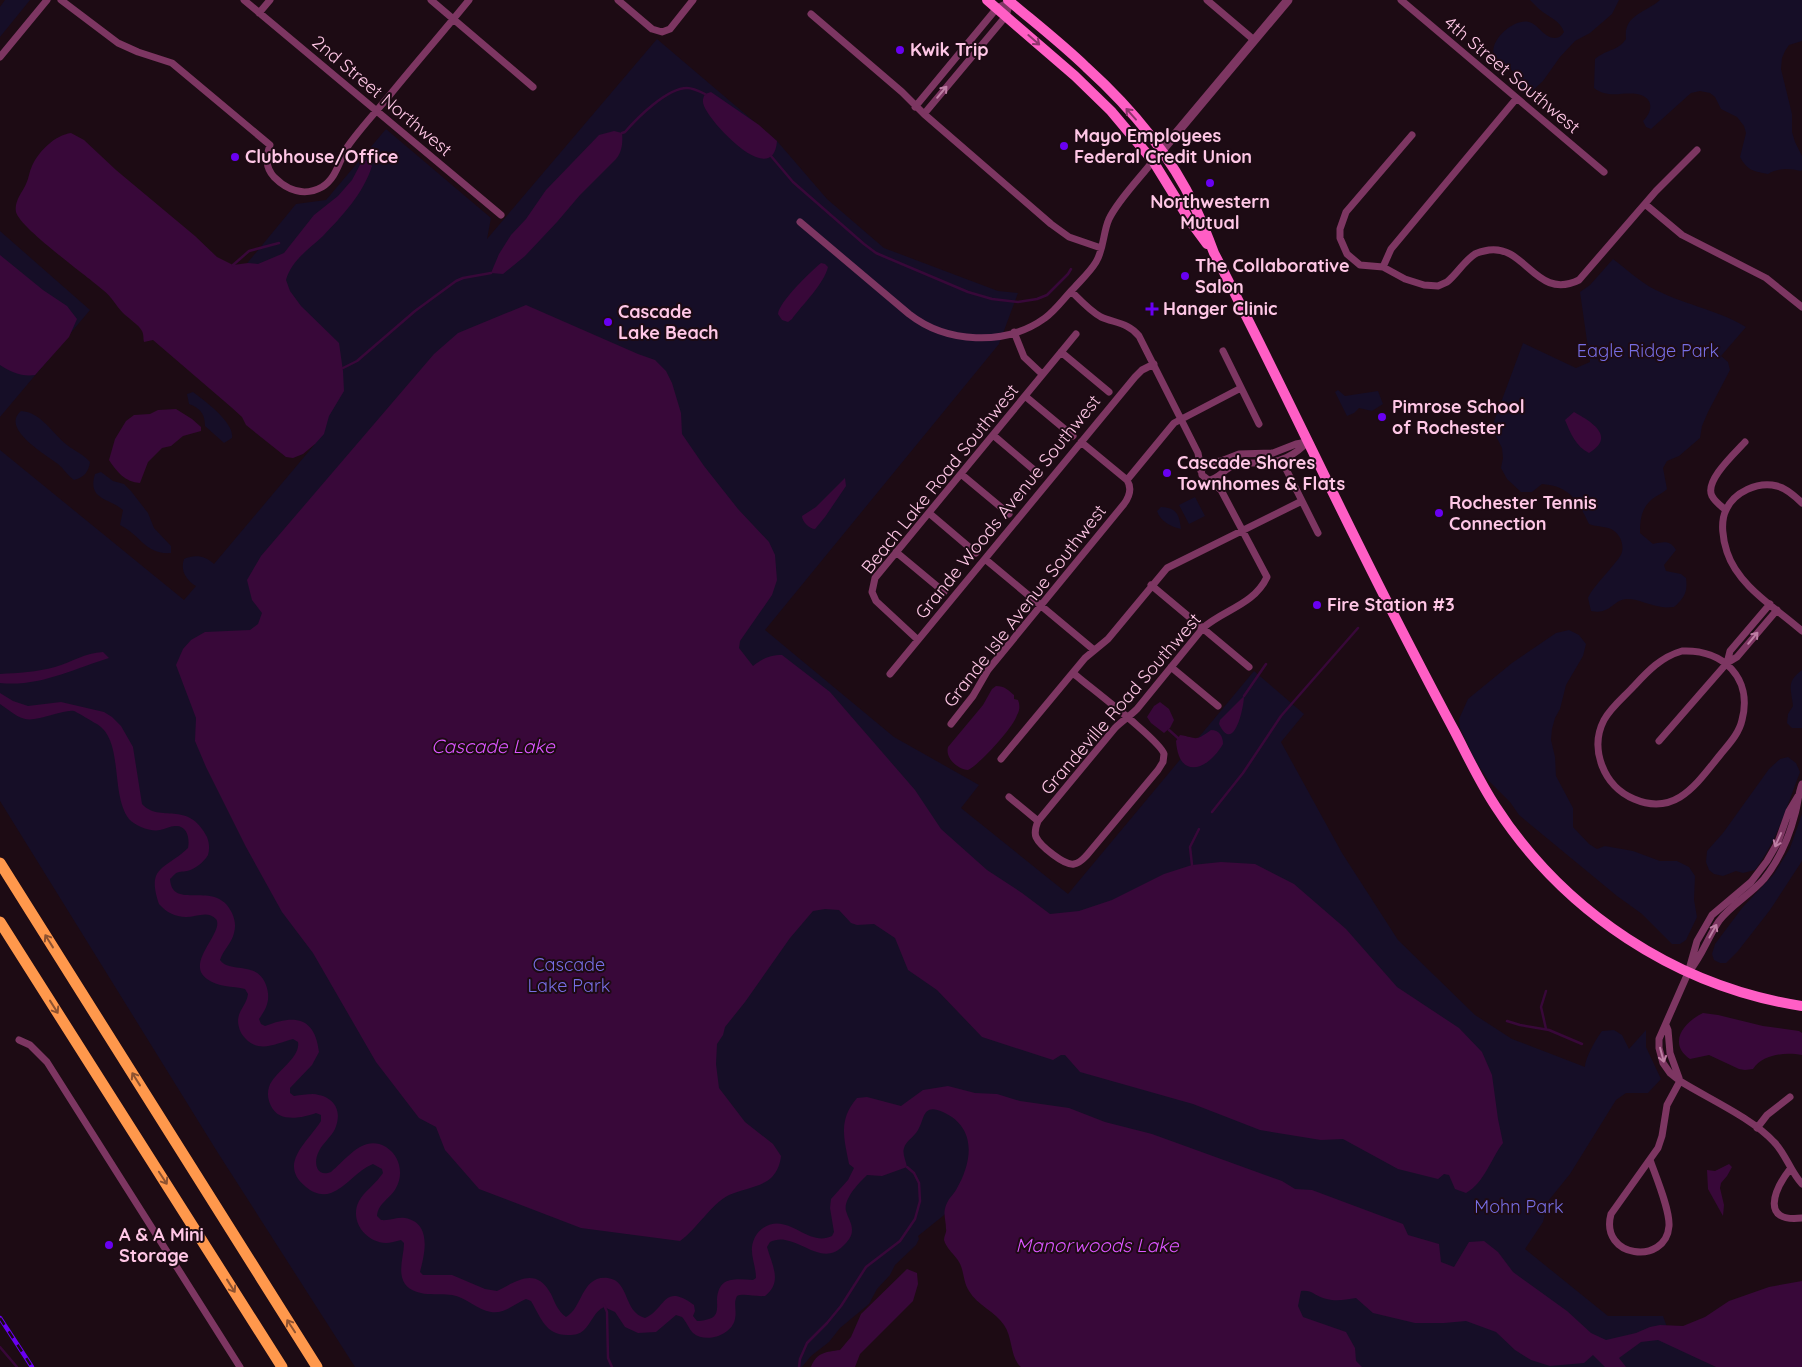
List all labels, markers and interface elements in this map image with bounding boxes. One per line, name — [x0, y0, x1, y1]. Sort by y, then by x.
street label: 4th Street Southwest — [1440, 11, 1585, 138]
street label: 2nd Street Northwest — [308, 30, 457, 161]
one-way arrow — [1027, 34, 1040, 46]
place label: Kwik Trip — [910, 38, 988, 61]
marker: Kwik Trip — [894, 44, 906, 56]
one-way arrow — [937, 86, 948, 99]
one-way arrow — [1125, 107, 1136, 120]
place label: Mayo Employees Federal Credit Union — [1074, 124, 1252, 168]
marker: Mayo Employees Federal Credit Union — [1058, 140, 1070, 152]
place label: Clubhouse/Office — [245, 145, 398, 168]
marker: Clubhouse/Office — [229, 151, 241, 163]
marker: Northwestern Mutual — [1204, 177, 1216, 189]
place label: Northwestern Mutual — [1150, 190, 1270, 234]
place label: The Collaborative Salon — [1195, 254, 1350, 298]
marker: The Collaborative Salon — [1179, 270, 1191, 282]
place label: Hanger Clinic — [1163, 297, 1277, 320]
place label: Cascade Lake Beach — [618, 300, 719, 344]
marker: Hanger Clinic — [1145, 302, 1159, 316]
marker: Cascade Lake Beach — [602, 316, 614, 328]
park label: Eagle Ridge Park — [1577, 339, 1719, 362]
street label: Beach Lake Road Southwest — [856, 379, 1023, 578]
street label: Grande Woods Avenue Southwest — [910, 390, 1105, 623]
place label: Pimrose School of Rochester — [1392, 395, 1525, 439]
marker: Pimrose School of Rochester — [1376, 411, 1388, 423]
place label: Cascade Shores Townhomes & Flats — [1177, 451, 1345, 495]
marker: Cascade Shores Townhomes & Flats — [1161, 467, 1173, 479]
place label: Rochester Tennis Connection — [1449, 491, 1597, 535]
street label: Grande Isle Avenue Southwest — [938, 500, 1111, 712]
marker: Rochester Tennis Connection — [1433, 507, 1445, 519]
place label: Fire Station #3 — [1327, 593, 1455, 616]
marker: Fire Station #3 — [1311, 599, 1323, 611]
street label: Grandeville Road Southwest — [1035, 608, 1206, 799]
one-way arrow — [1748, 631, 1759, 644]
water label: Cascade Lake — [431, 734, 556, 758]
one-way arrow — [1773, 832, 1783, 847]
one-way arrow — [1708, 924, 1718, 939]
one-way arrow — [43, 935, 53, 949]
park label: Cascade Lake Park — [528, 953, 610, 997]
one-way arrow — [50, 1000, 60, 1014]
one-way arrow — [1657, 1047, 1667, 1063]
one-way arrow — [130, 1072, 140, 1086]
one-way arrow — [157, 1171, 168, 1185]
park label: Mohn Park — [1474, 1195, 1564, 1218]
place label: A & A Mini Storage — [119, 1223, 204, 1267]
water label: Manorwoods Lake — [1016, 1233, 1180, 1257]
marker: A & A Mini Storage — [103, 1239, 115, 1251]
one-way arrow — [227, 1279, 237, 1293]
one-way arrow — [286, 1319, 296, 1333]

